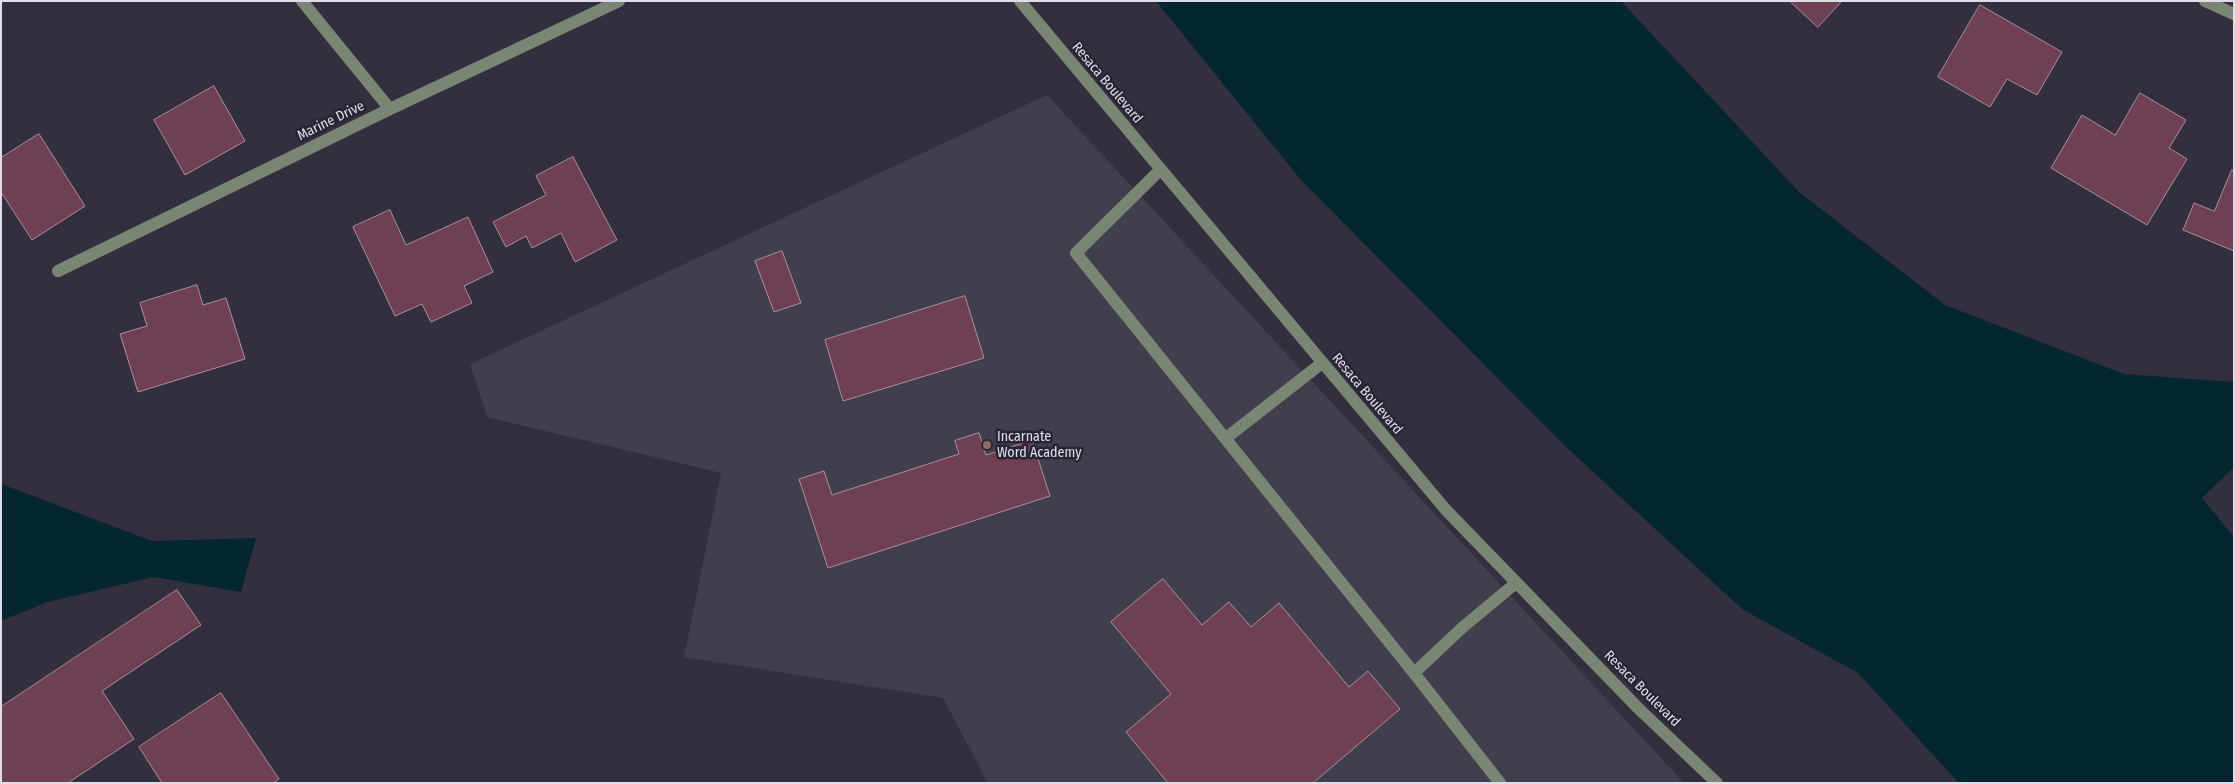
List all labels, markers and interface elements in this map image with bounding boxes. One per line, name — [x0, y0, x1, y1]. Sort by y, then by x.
street label: Resaca Boulevard — [1068, 39, 1146, 127]
street label: Marine Drive — [295, 98, 367, 144]
street label: Resaca Boulevard — [1328, 350, 1406, 438]
place label: Incarnate Word Academy — [997, 429, 1081, 462]
marker: Incarnate Word Academy — [981, 439, 993, 451]
street label: Resaca Boulevard — [1600, 647, 1684, 731]

